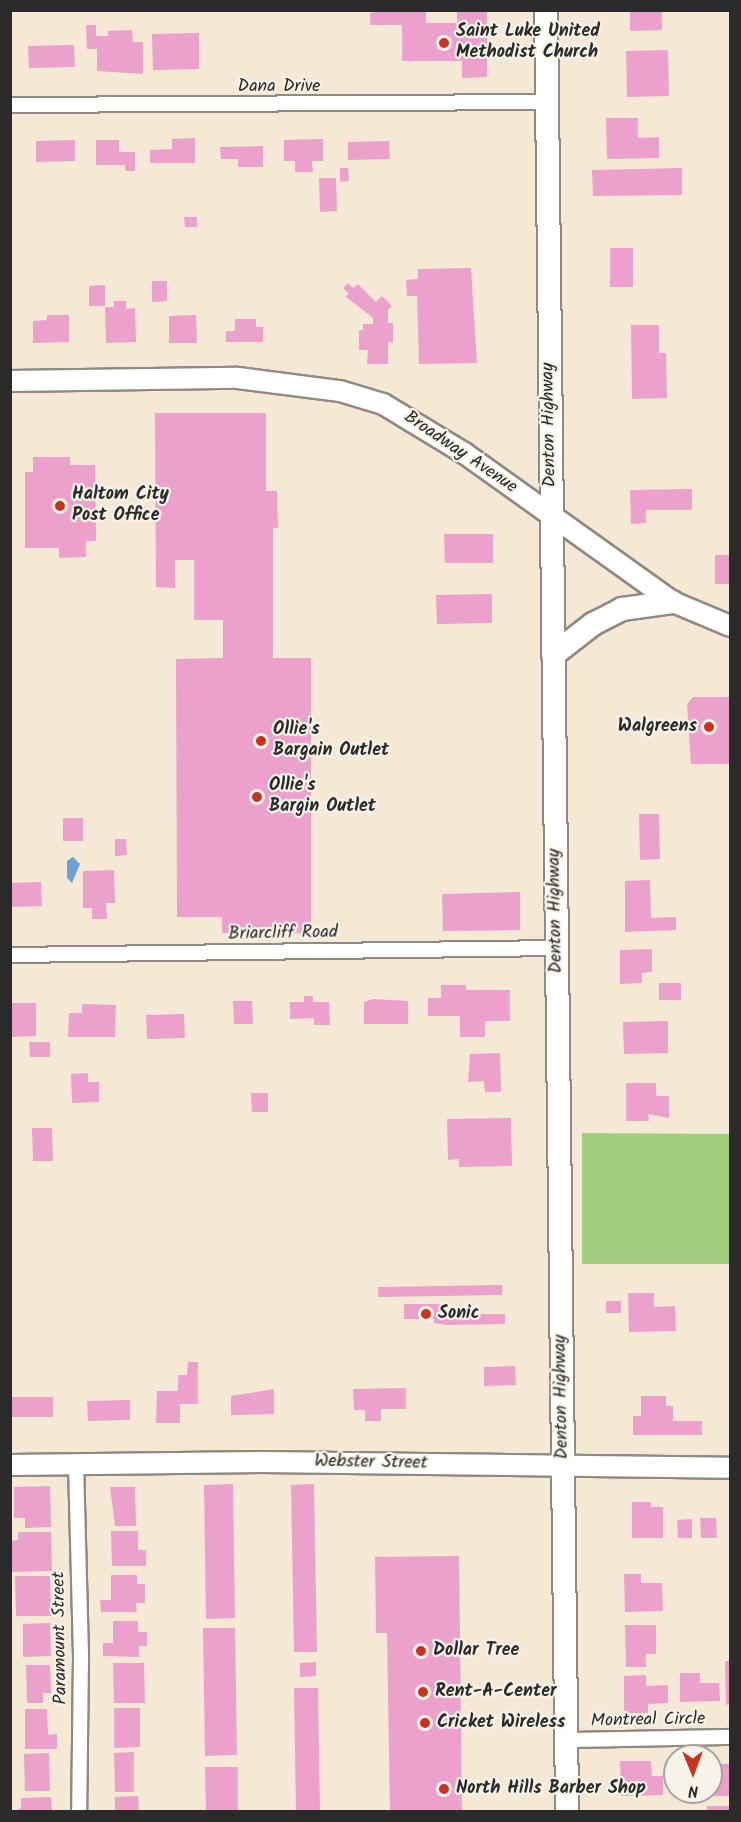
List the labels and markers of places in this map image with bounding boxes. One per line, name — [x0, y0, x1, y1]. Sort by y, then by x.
place label: Saint Luke United Methodist Church — [456, 22, 600, 64]
marker: Saint Luke United Methodist Church — [437, 36, 451, 50]
place label: Haltom City Post Office — [72, 485, 169, 528]
marker: Haltom City Post Office — [53, 499, 67, 513]
place label: Walgreens — [618, 716, 697, 738]
place label: Ollie's Bargain Outlet — [273, 720, 389, 762]
marker: Walgreens — [702, 720, 716, 734]
marker: Ollie's Bargain Outlet — [254, 734, 268, 748]
place label: Ollie's Bargin Outlet — [269, 776, 376, 818]
marker: Ollie's Bargin Outlet — [250, 790, 264, 804]
place label: Sonic — [438, 1303, 480, 1325]
marker: Sonic — [419, 1307, 433, 1321]
place label: Dollar Tree — [433, 1640, 519, 1662]
marker: Dollar Tree — [414, 1644, 428, 1658]
place label: Rent-A-Center — [435, 1681, 556, 1703]
marker: Rent-A-Center — [416, 1685, 430, 1699]
place label: Cricket Wireless — [437, 1712, 565, 1734]
marker: Cricket Wireless — [418, 1716, 432, 1730]
place label: North Hills Barber Shop — [456, 1778, 646, 1800]
marker: North Hills Barber Shop — [437, 1782, 451, 1796]

